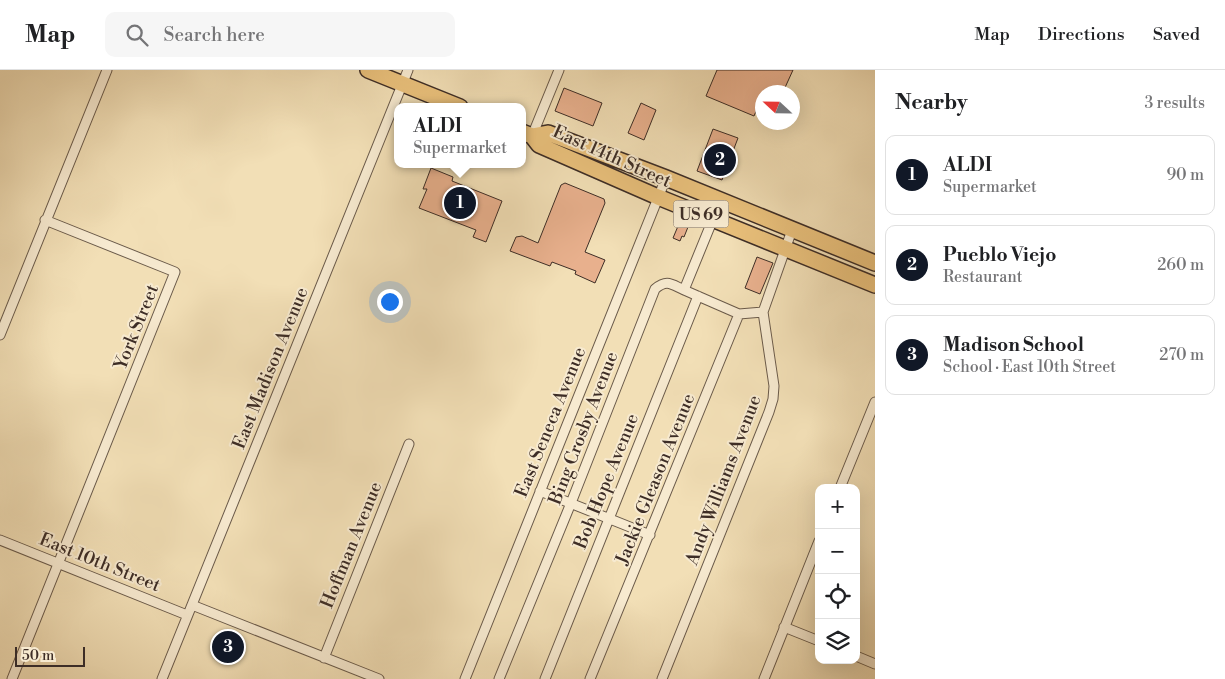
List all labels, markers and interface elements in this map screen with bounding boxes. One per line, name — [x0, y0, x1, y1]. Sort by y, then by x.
search box — [105, 12, 455, 57]
text: Map — [25, 20, 75, 50]
icon: search — [123, 21, 151, 49]
text: Search here — [163, 23, 265, 47]
text: Map — [974, 23, 1010, 46]
text: Directions — [1038, 23, 1125, 46]
text: Saved — [1153, 23, 1200, 46]
north arrow — [755, 85, 800, 130]
text: Nearby — [895, 90, 968, 116]
text: 3 results — [1144, 93, 1205, 113]
popup — [394, 103, 526, 168]
text: ALDI — [413, 114, 462, 138]
street label: East 14th Street — [549, 120, 675, 193]
text: Supermarket — [413, 138, 507, 158]
pin: 2 — [704, 141, 736, 179]
text: ALDI — [943, 153, 992, 177]
text: 1 — [908, 165, 916, 185]
text: 90 m — [1166, 165, 1204, 185]
text: Supermarket — [943, 177, 1037, 197]
pin: 1 — [444, 184, 476, 222]
road number: US 69 — [674, 200, 728, 228]
text: Pueblo Viejo — [943, 243, 1056, 267]
text: 2 — [907, 255, 917, 275]
text: 260 m — [1157, 255, 1204, 275]
text: Restaurant — [943, 267, 1022, 287]
street label: York Street — [109, 281, 164, 374]
street label: East Madison Avenue — [227, 284, 313, 453]
your location — [377, 289, 403, 315]
text: Madison School — [943, 333, 1084, 357]
street label: East Seneca Avenue — [510, 344, 591, 501]
text: 3 — [907, 345, 917, 365]
text: 270 m — [1159, 345, 1204, 365]
street label: Bing Crosby Avenue — [543, 348, 623, 509]
text: School · East 10th Street — [943, 357, 1116, 377]
street label: Jackie Gleason Avenue — [610, 390, 700, 569]
street label: Andy Williams Avenue — [680, 392, 766, 569]
street label: Bob Hope Avenue — [568, 410, 644, 553]
street label: Hoffman Avenue — [316, 479, 387, 612]
map controls — [815, 484, 860, 664]
button: + — [815, 484, 860, 529]
street label: East 10th Street — [36, 528, 164, 597]
button: − — [815, 529, 860, 574]
button: locate — [815, 574, 860, 619]
button: layers — [815, 619, 860, 664]
pin: 3 — [212, 628, 244, 666]
scale bar — [15, 644, 85, 667]
text: 50 m — [22, 647, 54, 665]

